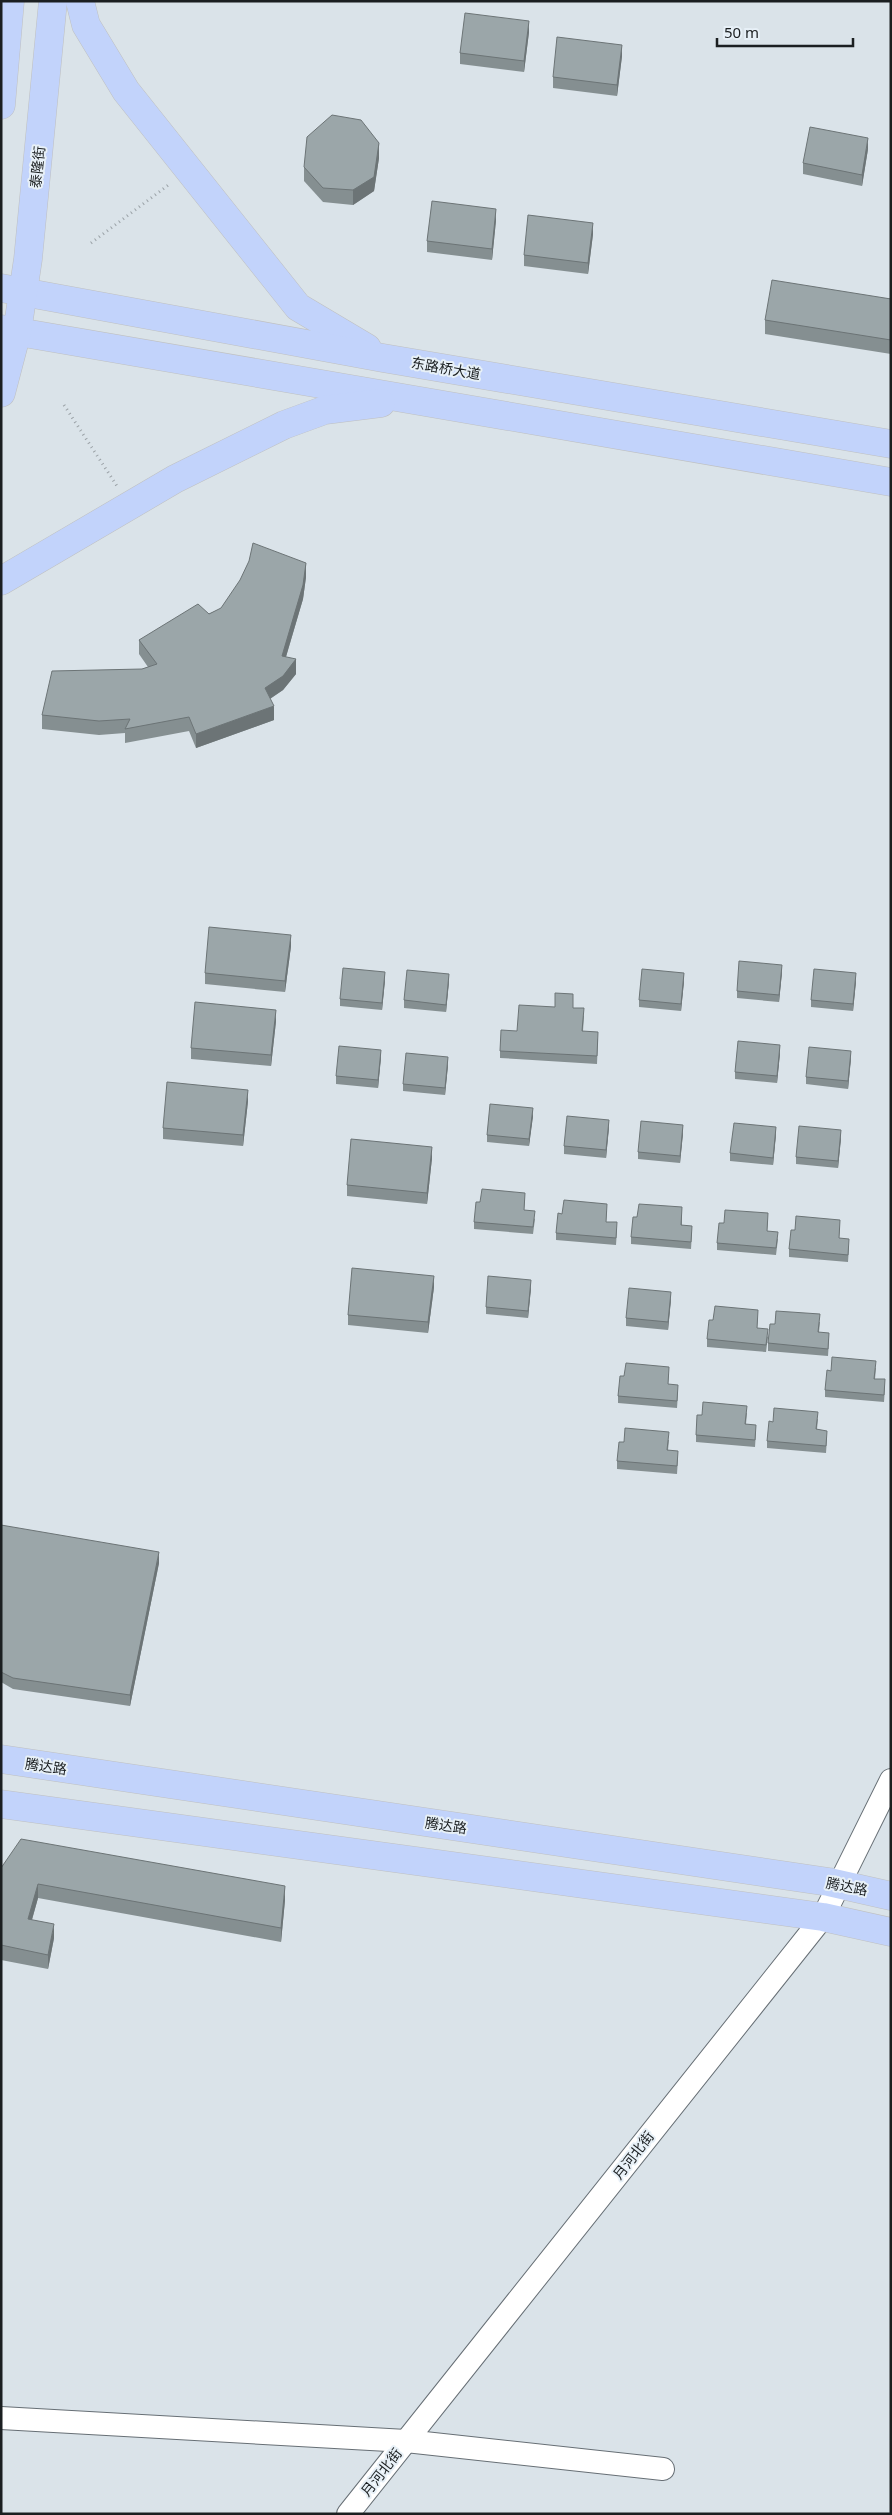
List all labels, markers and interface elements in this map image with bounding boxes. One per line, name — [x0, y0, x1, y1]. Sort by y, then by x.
scale bar — [717, 15, 853, 47]
text: 50 m — [724, 22, 759, 42]
street label: 泰隆街 — [25, 145, 49, 189]
street label: 东路桥大道 — [410, 353, 482, 383]
street label: 腾达路 — [24, 1754, 68, 1778]
street label: 腾达路 — [424, 1813, 468, 1837]
street label: 腾达路 — [825, 1873, 869, 1899]
street label: 月河北街 — [608, 2127, 658, 2183]
street label: 月河北街 — [356, 2444, 406, 2500]

